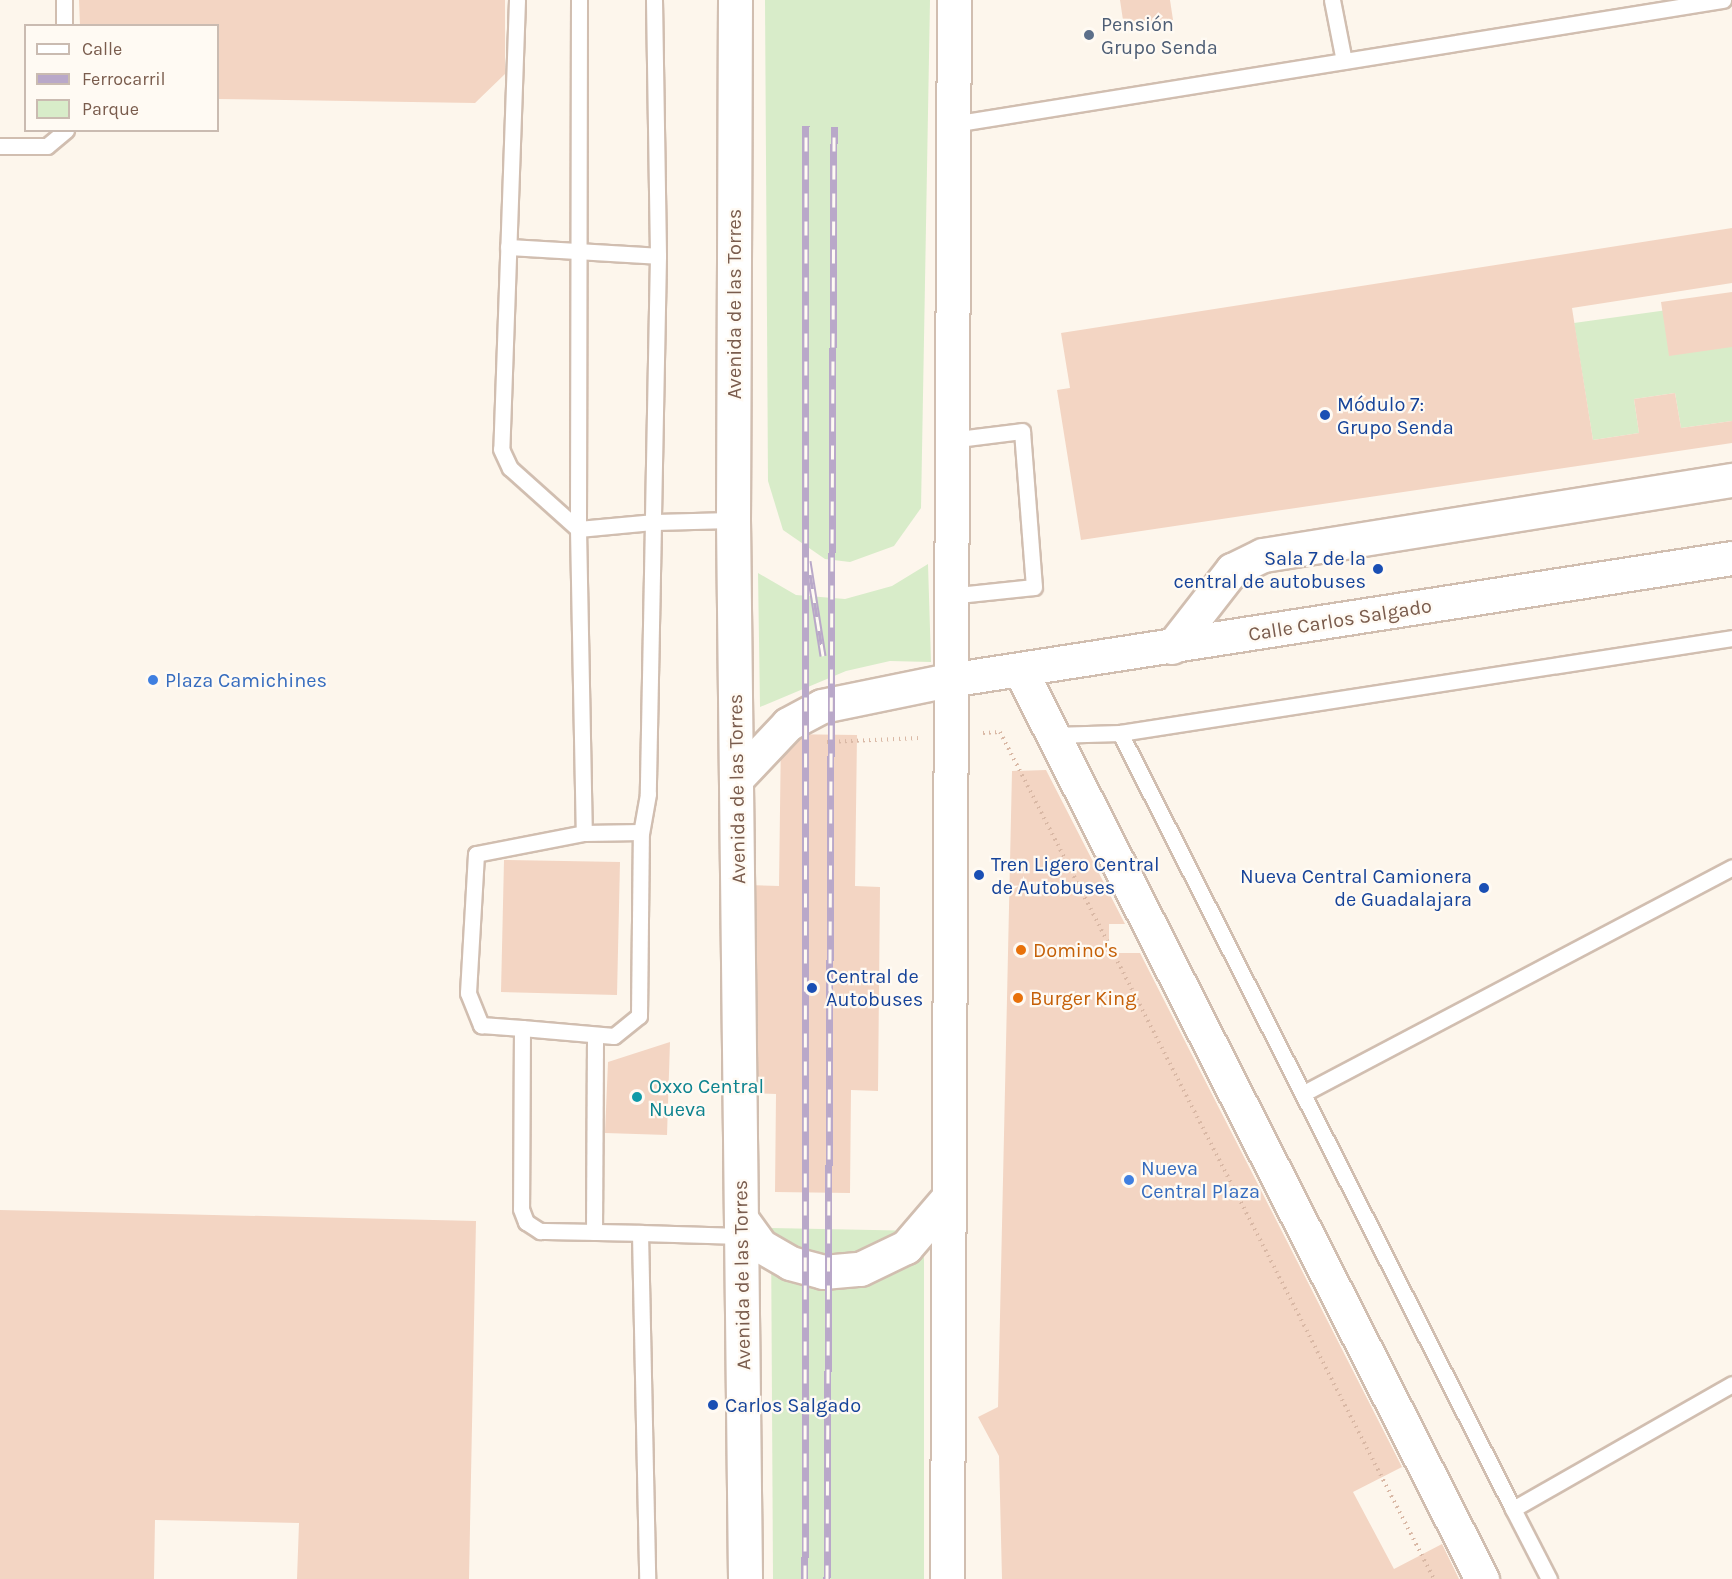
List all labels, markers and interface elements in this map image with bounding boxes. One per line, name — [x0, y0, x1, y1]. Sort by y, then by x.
place label: Pensión Grupo Senda — [1101, 12, 1218, 59]
legend — [24, 24, 219, 132]
marker: Pensión Grupo Senda — [1082, 28, 1096, 42]
text: Calle — [82, 38, 122, 60]
text: Ferrocarril — [82, 68, 166, 90]
text: Parque — [82, 98, 139, 120]
street label: Avenida de las Torres — [722, 209, 746, 399]
place label: Módulo 7: Grupo Senda — [1337, 392, 1454, 439]
marker: Módulo 7: Grupo Senda — [1318, 408, 1332, 422]
place label: Sala 7 de la central de autobuses — [1174, 546, 1366, 593]
marker: Sala 7 de la central de autobuses — [1371, 562, 1385, 576]
street label: Calle Carlos Salgado — [1246, 594, 1434, 646]
place label: Plaza Camichines — [165, 668, 327, 692]
marker: Plaza Camichines — [146, 673, 160, 687]
street label: Avenida de las Torres — [723, 694, 751, 884]
place label: Tren Ligero Central de Autobuses — [991, 852, 1160, 899]
place label: Nueva Central Camionera de Guadalajara — [1240, 864, 1472, 911]
marker: Tren Ligero Central de Autobuses — [972, 868, 986, 882]
marker: Nueva Central Camionera de Guadalajara — [1477, 881, 1491, 895]
place label: Domino's — [1033, 938, 1118, 962]
marker: Domino's — [1014, 943, 1028, 957]
place label: Central de Autobuses — [826, 964, 923, 1011]
marker: Central de Autobuses — [803, 979, 821, 997]
place label: Burger King — [1030, 986, 1136, 1010]
marker: Burger King — [1011, 991, 1025, 1005]
place label: Oxxo Central Nueva — [649, 1074, 764, 1121]
marker: Oxxo Central Nueva — [630, 1090, 644, 1104]
place label: Nueva Central Plaza — [1141, 1156, 1260, 1203]
marker: Nueva Central Plaza — [1122, 1173, 1136, 1187]
street label: Avenida de las Torres — [728, 1180, 756, 1370]
place label: Carlos Salgado — [725, 1393, 861, 1417]
marker: Carlos Salgado — [706, 1398, 720, 1412]

